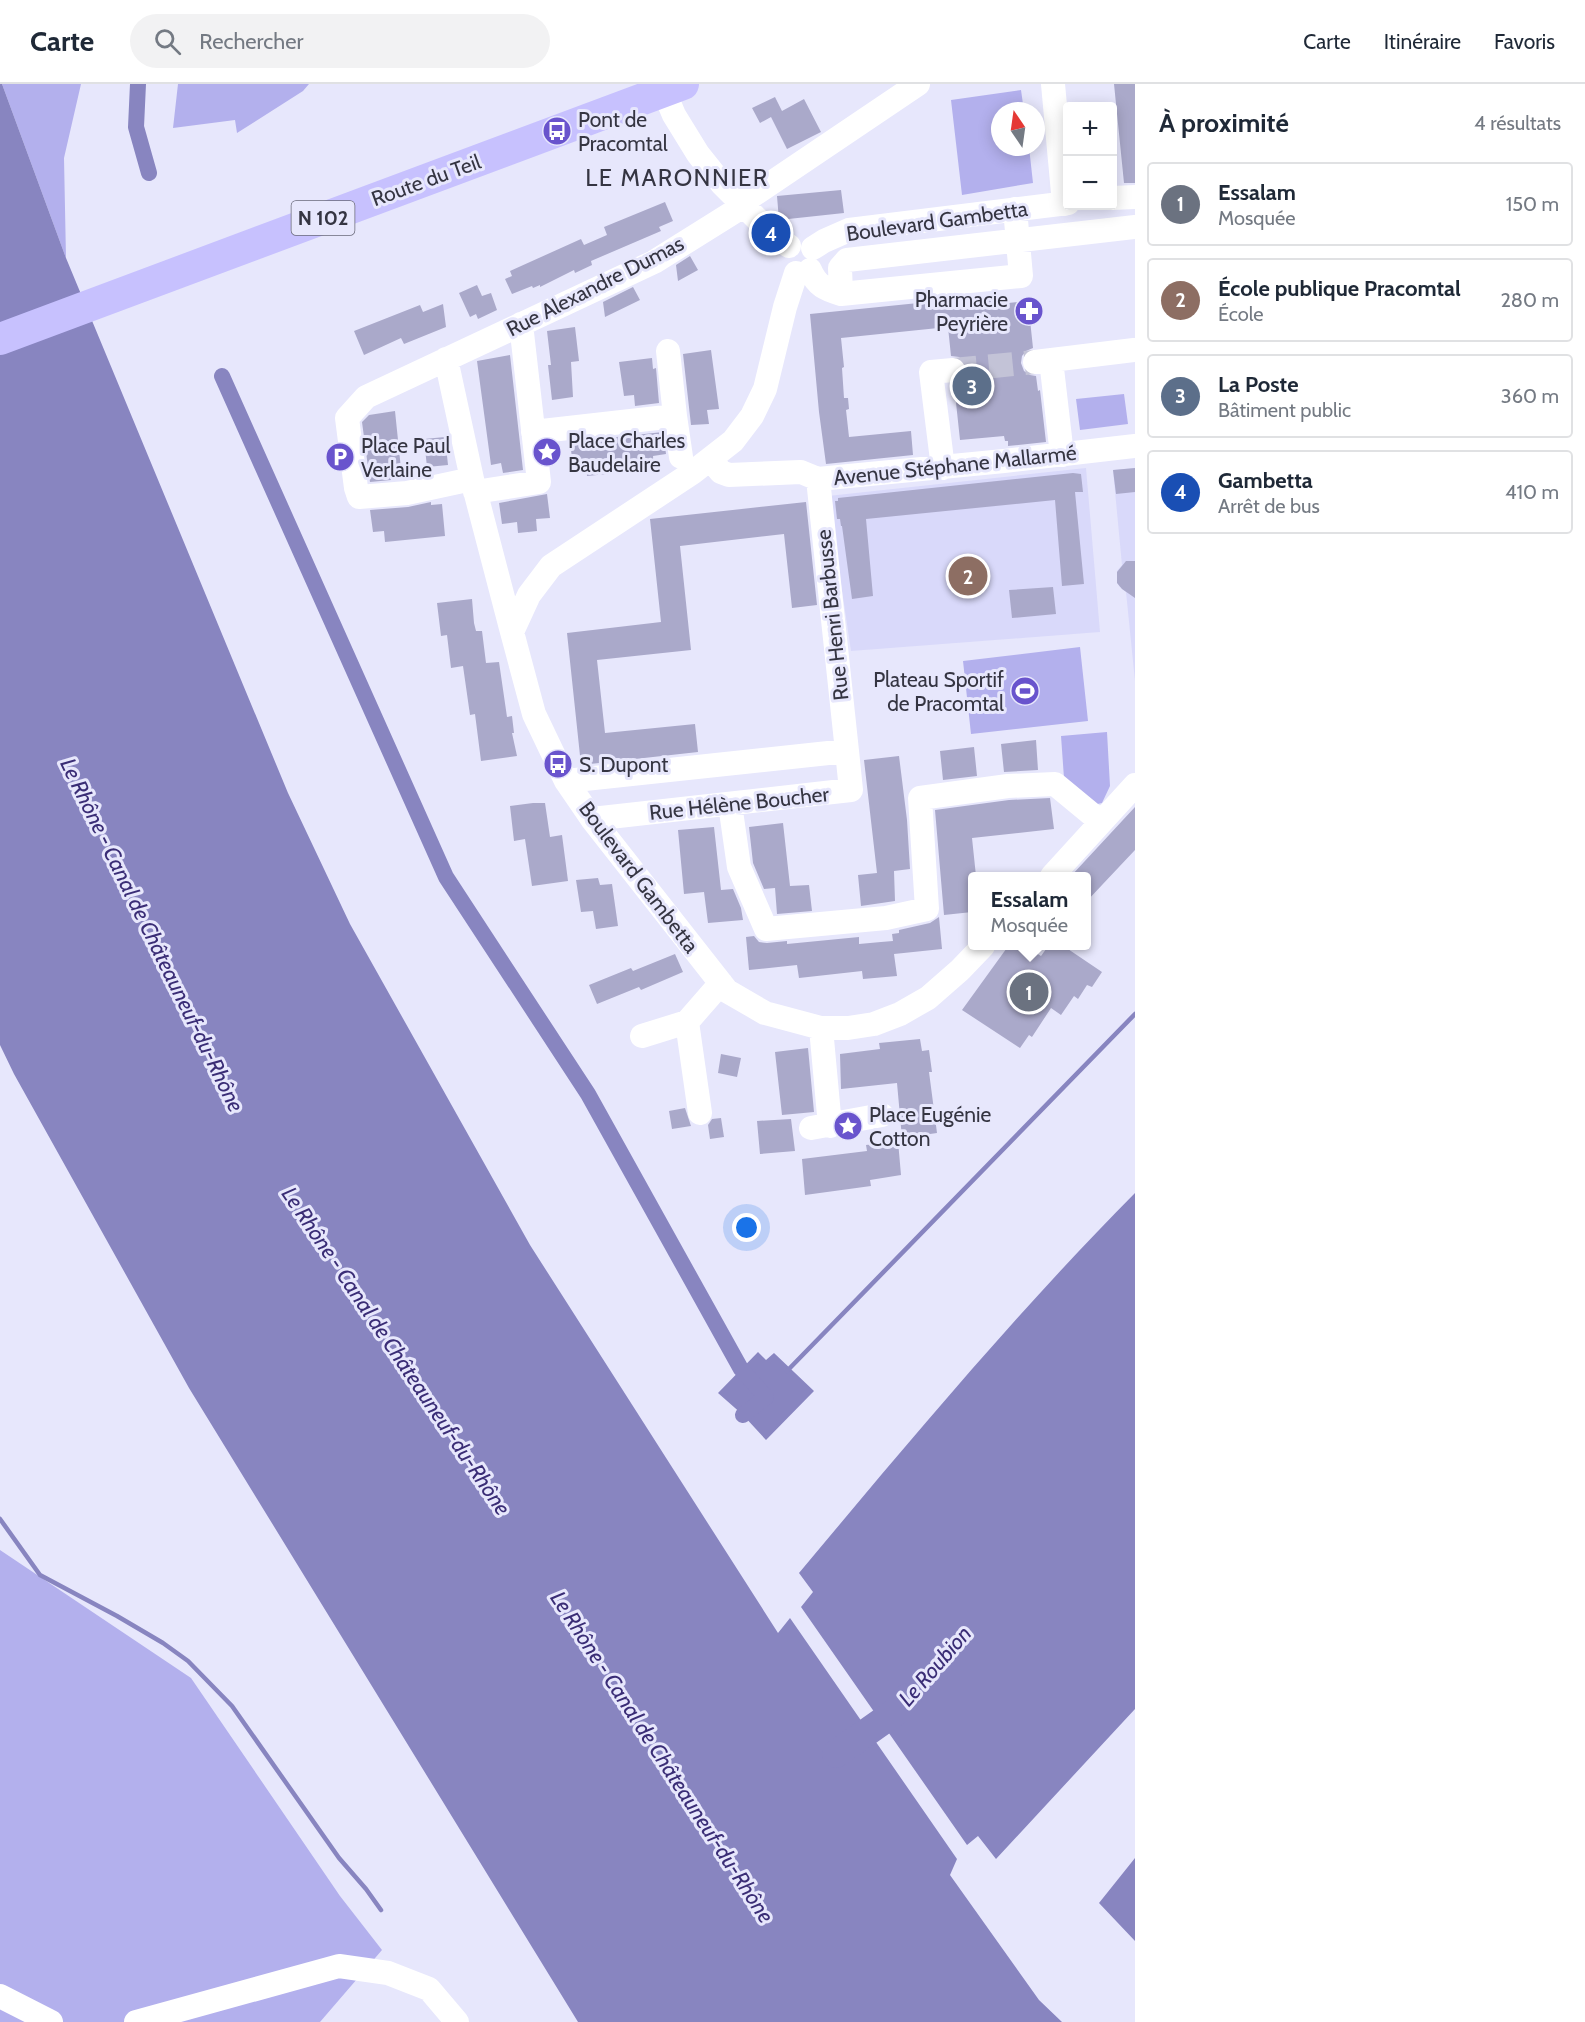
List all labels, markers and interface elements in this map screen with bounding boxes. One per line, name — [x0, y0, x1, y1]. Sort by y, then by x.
search box — [130, 14, 550, 68]
text: Carte — [30, 24, 94, 58]
icon: search — [151, 25, 184, 58]
text: Rechercher — [199, 28, 303, 55]
text: Carte — [1303, 29, 1351, 54]
text: Itinéraire — [1384, 29, 1461, 54]
text: Favoris — [1494, 29, 1555, 54]
north arrow — [991, 102, 1045, 156]
map controls — [1063, 102, 1117, 210]
button: + — [1063, 102, 1117, 156]
place label: Pont de Pracomtal — [578, 107, 668, 156]
text: À proximité — [1159, 107, 1289, 139]
text: 4 résultats — [1474, 111, 1561, 135]
bus stop icon: Pont de Pracomtal — [541, 115, 573, 147]
street label: Route du Teil — [368, 149, 484, 211]
button: − — [1063, 156, 1117, 210]
district label: LE MARONNIER — [585, 163, 769, 192]
text: Essalam — [1218, 179, 1296, 206]
text: 1 — [1177, 192, 1184, 216]
text: 150 m — [1506, 192, 1559, 216]
street label: Boulevard Gambetta — [845, 196, 1029, 246]
road number: N 102 — [292, 201, 354, 235]
text: Mosquée — [1218, 206, 1295, 230]
pin: 4 — [752, 210, 790, 256]
street label: Rue Alexandre Dumas — [502, 230, 688, 342]
text: École publique Pracomtal — [1218, 275, 1461, 302]
place label: Pharmacie Peyrière — [915, 287, 1008, 336]
text: 2 — [1175, 288, 1186, 312]
text: 280 m — [1500, 288, 1559, 312]
pharmacy icon: Pharmacie Peyrière — [1013, 295, 1045, 327]
text: École — [1218, 302, 1264, 326]
pin: 3 — [952, 364, 992, 408]
text: La Poste — [1218, 371, 1299, 398]
text: 3 — [1175, 384, 1186, 408]
text: 360 m — [1501, 384, 1559, 408]
text: Bâtiment public — [1218, 398, 1351, 422]
place label: Place Charles Baudelaire — [568, 428, 685, 477]
place label: Place Paul Verlaine — [361, 433, 451, 482]
place icon: Place Charles Baudelaire — [531, 436, 563, 468]
street label: Avenue Stéphane Mallarmé — [832, 440, 1078, 490]
parking icon: Place Paul Verlaine — [324, 441, 356, 473]
text: Gambetta — [1218, 467, 1313, 494]
text: 4 — [1174, 480, 1187, 504]
text: 410 m — [1505, 480, 1559, 504]
text: Arrêt de bus — [1218, 494, 1320, 518]
street label: Rue Henri Barbusse — [811, 528, 853, 702]
pin: 2 — [948, 554, 988, 598]
place label: Plateau Sportif de Pracomtal — [873, 667, 1004, 716]
sports icon: Plateau Sportif de Pracomtal — [1009, 675, 1041, 707]
bus stop icon: S. Dupont — [542, 748, 574, 780]
place label: S. Dupont — [579, 752, 668, 777]
water label: Le Rhône - Canal de Châteauneuf-du-Rhône — [54, 754, 250, 1116]
street label: Rue Hélène Boucher — [648, 781, 830, 825]
street label: Boulevard Gambetta — [574, 796, 704, 958]
popup — [968, 872, 1091, 950]
text: Essalam — [991, 886, 1068, 913]
text: Mosquée — [991, 913, 1068, 937]
pin: 1 — [1010, 970, 1048, 1014]
place label: Place Eugénie Cotton — [869, 1102, 991, 1151]
place icon: Place Eugénie Cotton — [832, 1110, 864, 1142]
water label: Le Rhône - Canal de Châteauneuf-du-Rhône — [276, 1182, 516, 1520]
your location — [732, 1213, 761, 1242]
water label: Le Rhône - Canal de Châteauneuf-du-Rhône — [544, 1586, 780, 1928]
water label: Le Roubion — [893, 1620, 977, 1712]

